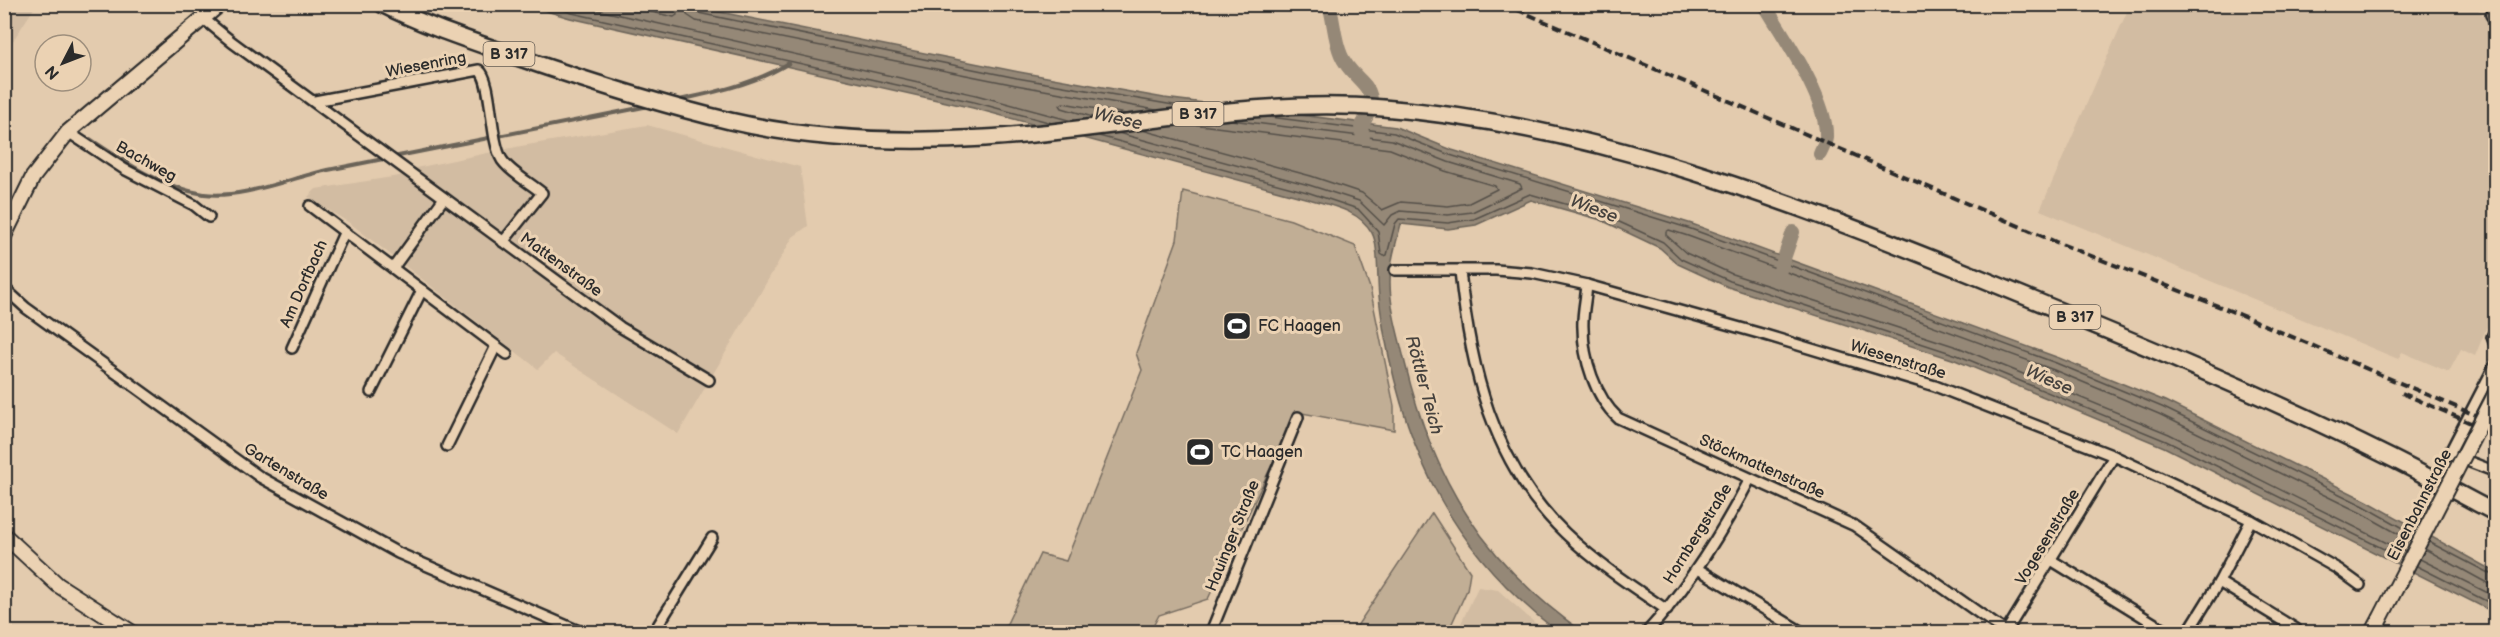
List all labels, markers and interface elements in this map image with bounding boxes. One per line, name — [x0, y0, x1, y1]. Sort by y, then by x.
north arrow — [33, 33, 93, 93]
road number: B 317 — [484, 42, 534, 66]
street label: Wiesenring — [384, 48, 468, 82]
text: N — [42, 61, 64, 83]
road number: B 317 — [1172, 102, 1224, 126]
water label: Wiese — [1092, 103, 1144, 135]
street label: Bachweg — [112, 138, 180, 186]
water label: Wiese — [1567, 190, 1621, 228]
street label: Mattenstraße — [516, 229, 606, 301]
street label: Am Dorfbach — [276, 237, 332, 331]
road number: B 317 — [2050, 305, 2100, 329]
sports icon: FC Haagen — [1221, 310, 1253, 342]
place label: FC Haagen — [1258, 317, 1341, 336]
water label: Röttler Teich — [1401, 333, 1447, 437]
street label: Wiesenstraße — [1848, 336, 1949, 384]
water label: Wiese — [2022, 360, 2076, 400]
street label: Stöckmattenstraße — [1696, 431, 1828, 503]
sports icon: TC Haagen — [1184, 436, 1216, 468]
street label: Gartenstraße — [240, 439, 332, 505]
place label: TC Haagen — [1221, 443, 1303, 462]
street label: Eisenbahnstraße — [2384, 446, 2457, 564]
street label: Hauinger Straße — [1202, 477, 1264, 594]
street label: Hornbergstraße — [1660, 480, 1737, 588]
street label: Vogesenstraße — [2012, 485, 2084, 588]

